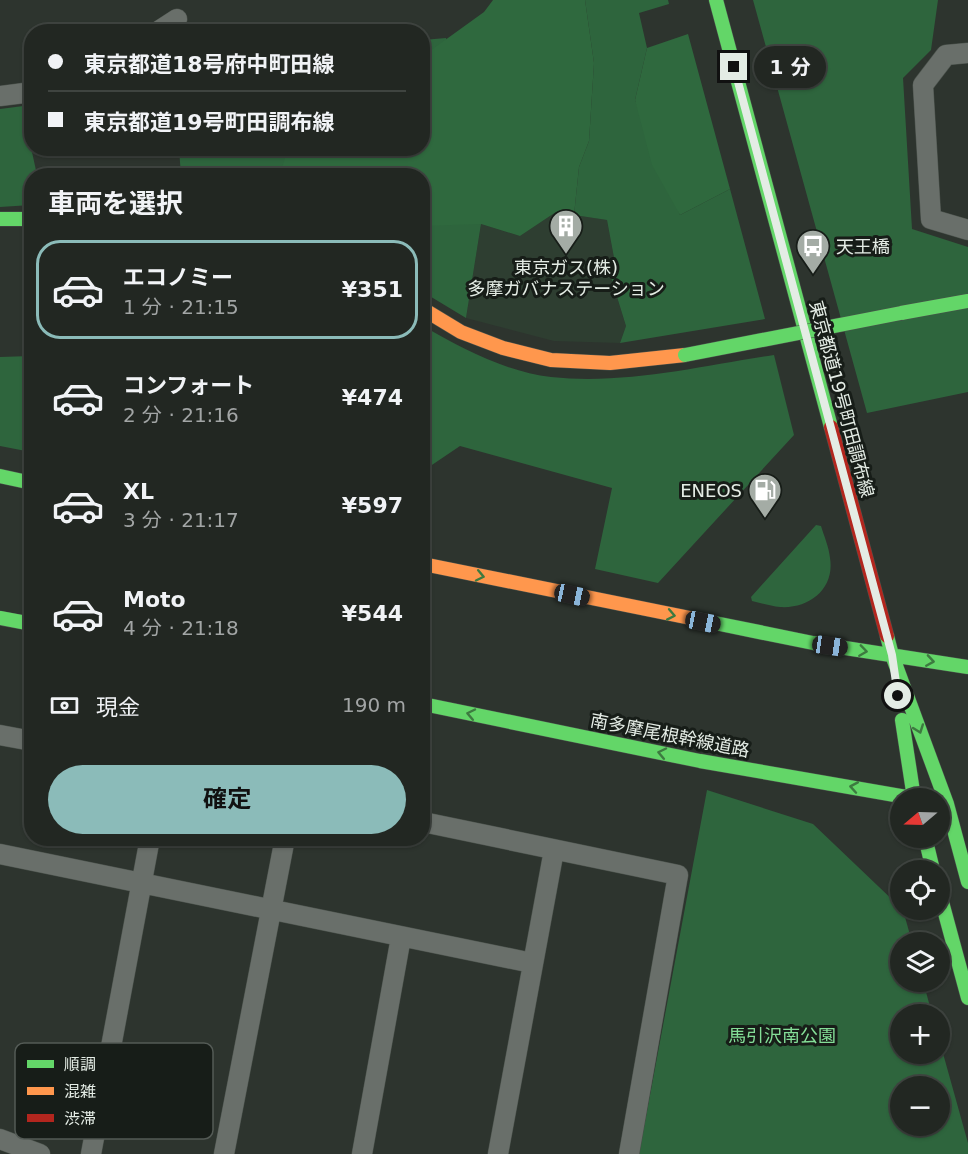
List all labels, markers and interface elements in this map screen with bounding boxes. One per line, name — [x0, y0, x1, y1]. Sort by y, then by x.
callout: 1 分 — [755, 46, 827, 88]
text: 東京都道18号府中町田線 — [84, 52, 335, 77]
route end — [720, 53, 747, 80]
text: 1 分 — [770, 55, 810, 79]
text: 東京都道19号町田調布線 — [84, 110, 335, 135]
text: 車両を選択 — [48, 188, 183, 219]
building icon: 東京ガス(株) 多摩ガバナステーション — [548, 208, 584, 255]
bus stop icon: 天王橋 — [795, 228, 831, 275]
place label: 天王橋 — [836, 236, 890, 257]
place label: 東京ガス(株) 多摩ガバナステーション — [467, 257, 665, 299]
icon: car — [51, 263, 105, 317]
text: エコノミー — [123, 265, 233, 290]
text: ¥351 — [342, 277, 403, 302]
text: 1 分 · 21:15 — [123, 295, 239, 319]
street label: 東京都道19号町田調布線 — [806, 298, 878, 500]
icon: car — [51, 371, 105, 425]
text: コンフォート — [123, 373, 254, 398]
text: ¥474 — [342, 385, 403, 410]
text: 2 分 · 21:16 — [123, 403, 239, 427]
fuel station icon: ENEOS — [747, 472, 783, 519]
icon: car — [51, 479, 105, 533]
text: XL — [123, 479, 154, 504]
place label: ENEOS — [680, 480, 742, 501]
text: ¥597 — [342, 493, 403, 518]
text: 3 分 · 21:17 — [123, 508, 239, 532]
one-way arrow — [475, 569, 485, 582]
car — [553, 582, 591, 608]
icon: car — [51, 587, 105, 641]
text: Moto — [123, 587, 186, 612]
text: ¥544 — [342, 601, 403, 626]
one-way arrow — [666, 608, 676, 621]
car — [684, 610, 722, 634]
text: 4 分 · 21:18 — [123, 616, 239, 640]
car — [811, 635, 849, 657]
one-way arrow — [858, 644, 868, 656]
one-way arrow — [925, 654, 935, 666]
route start — [884, 682, 911, 709]
icon: cash — [48, 689, 81, 722]
text: 190 m — [342, 693, 406, 717]
text: 現金 — [96, 695, 140, 720]
one-way arrow — [467, 708, 477, 721]
street label: 南多摩尾根幹線道路 — [588, 709, 752, 761]
one-way arrow — [912, 723, 925, 734]
one-way arrow — [658, 747, 668, 760]
button: 確定 — [48, 765, 406, 834]
one-way arrow — [850, 781, 860, 794]
north arrow — [890, 788, 950, 848]
map controls — [890, 788, 950, 1136]
button: locate — [890, 860, 950, 920]
button: layers — [890, 932, 950, 992]
button: + — [890, 1004, 950, 1064]
park label: 馬引沢南公園 — [728, 1025, 836, 1046]
legend — [15, 1043, 213, 1139]
text: 順調 — [64, 1055, 96, 1074]
button: − — [890, 1076, 950, 1136]
text: 混雑 — [64, 1082, 96, 1101]
text: 渋滞 — [64, 1109, 96, 1128]

